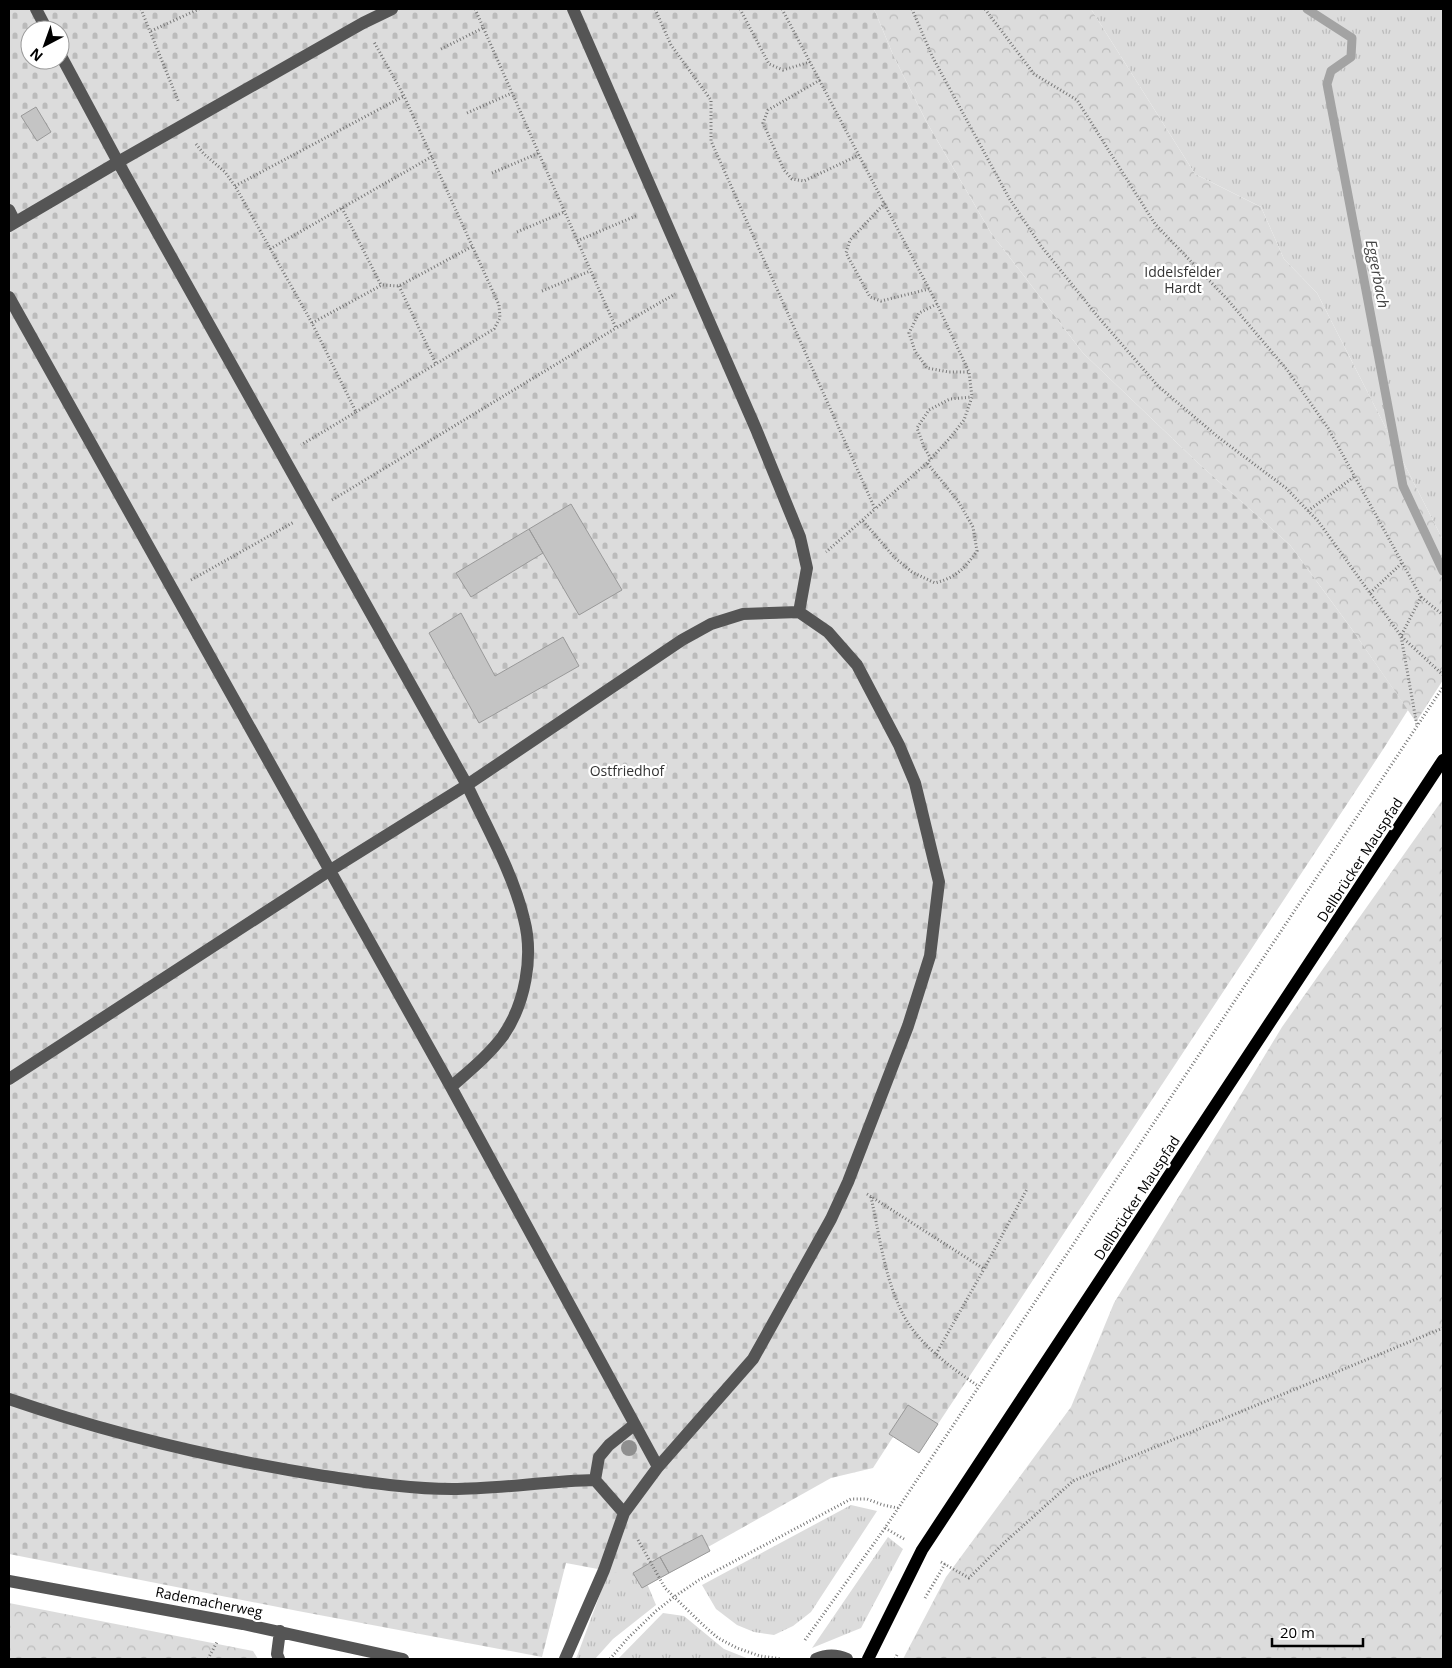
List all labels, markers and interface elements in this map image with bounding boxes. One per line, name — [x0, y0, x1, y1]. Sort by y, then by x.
north arrow — [20, 20, 70, 70]
text: N — [26, 44, 47, 66]
water label: Eggerbach — [1362, 238, 1394, 310]
park label: Iddelsfelder Hardt — [1144, 262, 1222, 297]
park label: Ostfriedhof — [590, 761, 666, 780]
street label: Dellbrücker Mauspfad — [1312, 794, 1407, 925]
street label: Dellbrücker Mauspfad — [1089, 1132, 1184, 1263]
street label: Rademacherweg — [154, 1582, 265, 1621]
scale bar — [1272, 1616, 1363, 1648]
text: 20 m — [1280, 1622, 1315, 1642]

